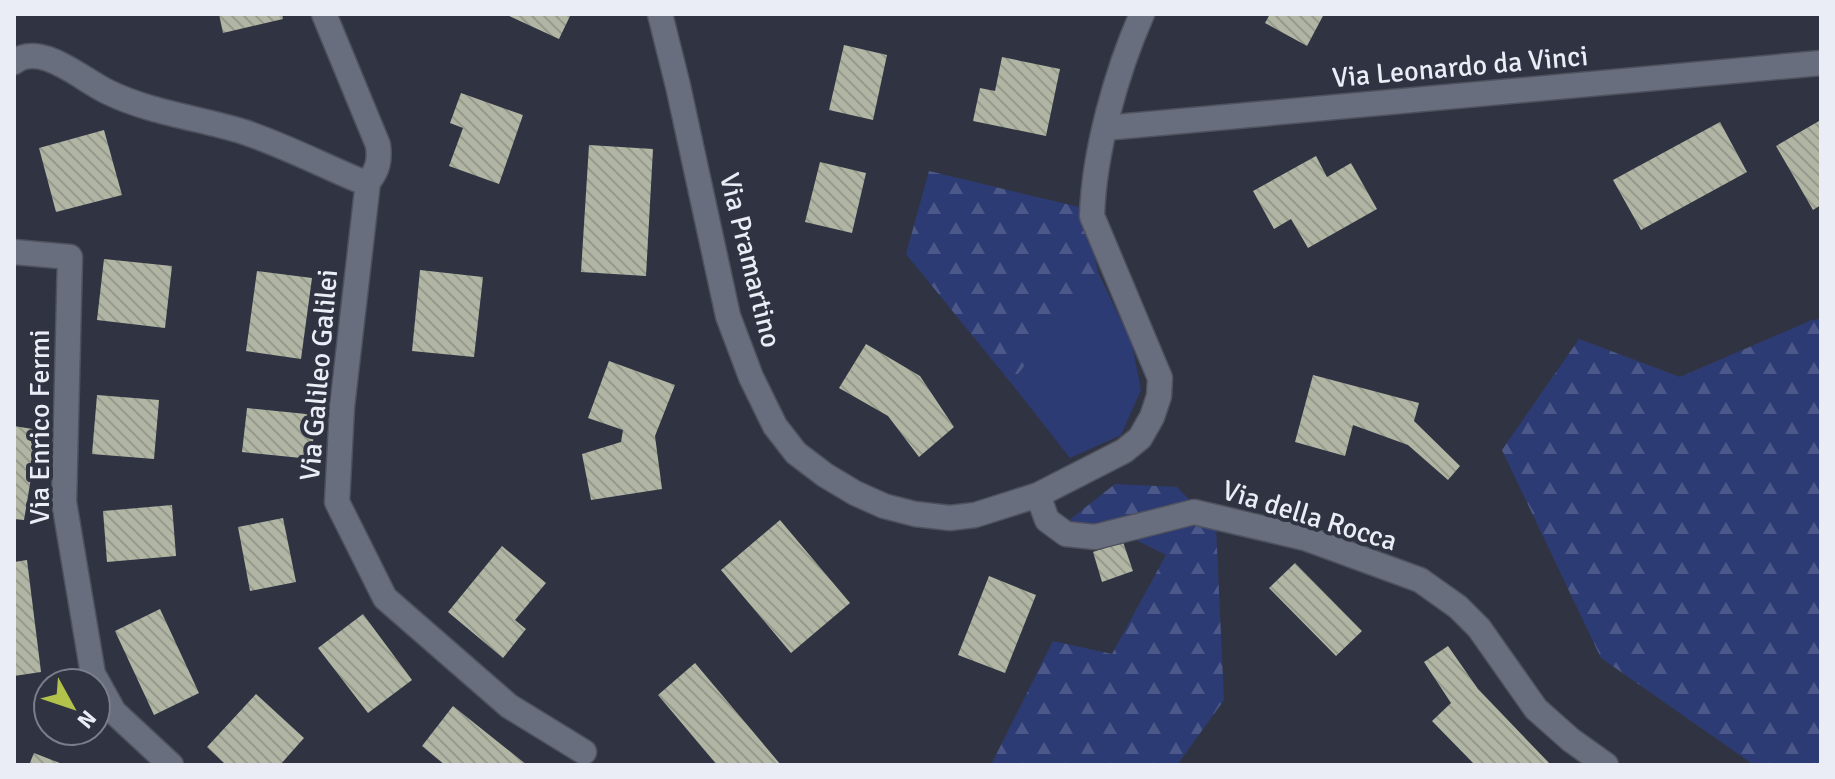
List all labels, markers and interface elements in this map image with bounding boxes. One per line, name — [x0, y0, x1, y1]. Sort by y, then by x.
street label: Via Leonardo da Vinci — [1331, 39, 1589, 95]
street label: Via Pramartino — [712, 169, 788, 351]
street label: Via Galileo Galilei — [293, 268, 345, 482]
street label: Via Enrico Fermi — [23, 329, 57, 525]
street label: Via della Rocca — [1218, 473, 1401, 559]
north arrow — [32, 667, 112, 747]
text: N — [72, 705, 102, 734]

